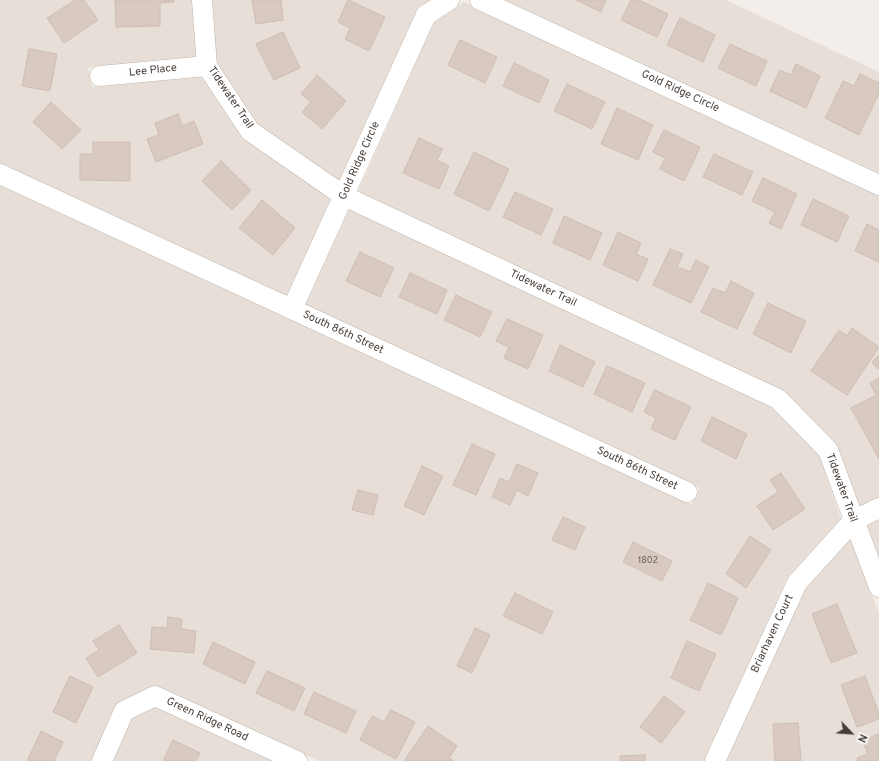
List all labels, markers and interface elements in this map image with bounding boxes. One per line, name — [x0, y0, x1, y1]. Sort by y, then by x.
street label: Lee Place — [128, 62, 178, 80]
street label: Tidewater Trail — [204, 64, 256, 132]
street label: Gold Ridge Circle — [639, 68, 721, 116]
street label: Gold Ridge Circle — [337, 120, 383, 202]
street label: Tidewater Trail — [507, 268, 579, 310]
street label: South 86th Street — [300, 308, 386, 358]
street label: South 86th Street — [594, 444, 680, 494]
street label: Tidewater Trail — [822, 452, 860, 524]
house number: 1802 — [638, 556, 658, 566]
street label: Briarhaven Court — [749, 593, 797, 675]
street label: Green Ridge Road — [164, 695, 250, 745]
north arrow — [831, 713, 871, 753]
text: N — [854, 732, 870, 745]

